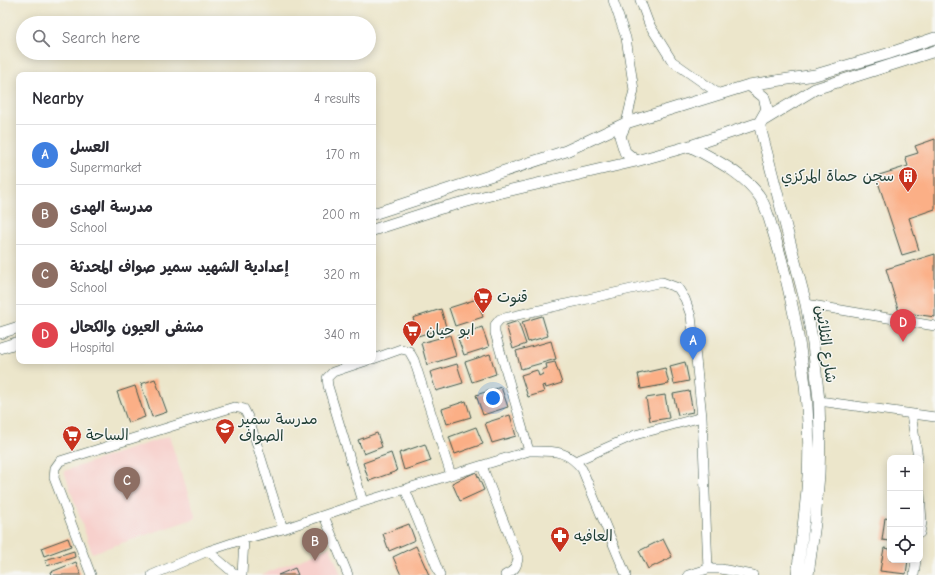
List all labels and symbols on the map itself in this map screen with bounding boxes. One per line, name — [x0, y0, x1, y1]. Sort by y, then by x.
building icon: سجن حماة المركزي — [897, 165, 919, 193]
place label: سجن حماة المركزي — [781, 167, 894, 187]
supermarket icon: قنوت — [472, 286, 494, 314]
place label: قنوت — [497, 288, 528, 307]
street label: شارع الثلاثين — [811, 304, 840, 384]
pin: D — [890, 309, 916, 342]
supermarket icon: ابو حيان — [401, 319, 423, 347]
place label: ابو حيان — [426, 321, 474, 339]
pin: A — [680, 327, 706, 360]
your location — [483, 388, 503, 408]
place label: مدرسة سمير الصواف — [237, 410, 318, 445]
school or university icon: مدرسة سمير الصواف — [214, 417, 236, 445]
supermarket icon: الساحة — [61, 424, 83, 452]
place label: الساحة — [86, 426, 129, 444]
pin: C — [114, 467, 140, 500]
pharmacy icon: العافيه — [549, 525, 571, 553]
place label: العافيه — [574, 527, 613, 545]
pin: B — [302, 528, 328, 561]

